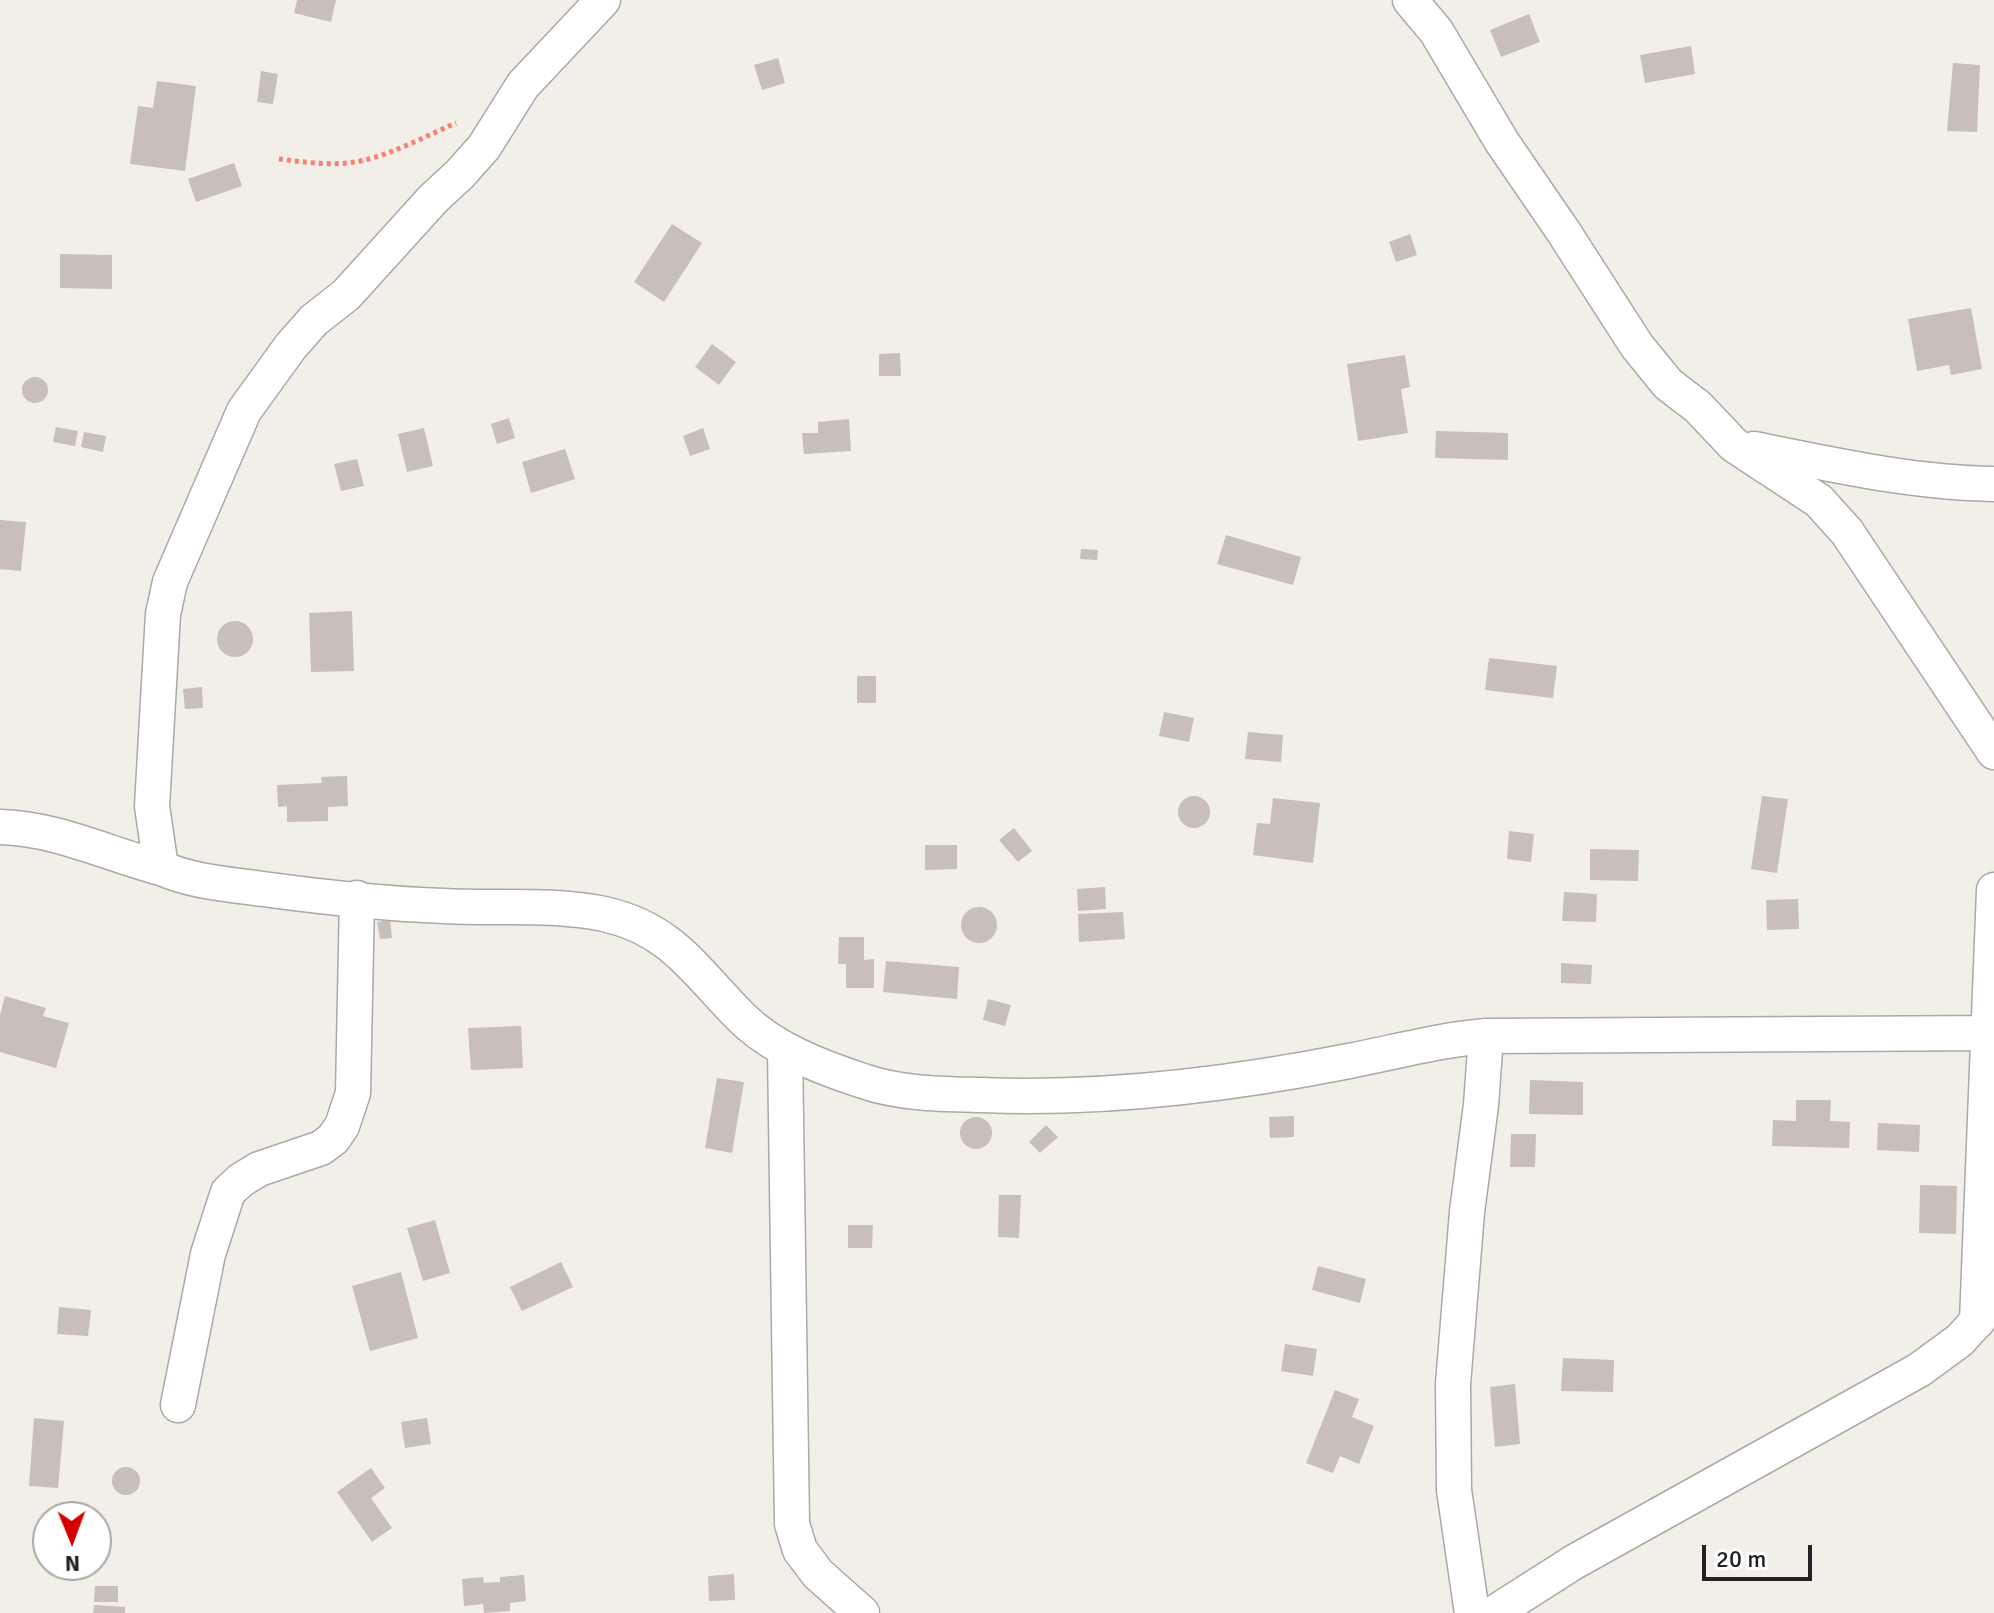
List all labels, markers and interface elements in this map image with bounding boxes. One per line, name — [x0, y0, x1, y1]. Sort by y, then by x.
north arrow — [32, 1501, 112, 1581]
scale bar — [1706, 1529, 1816, 1579]
text: 20 m — [1716, 1544, 1766, 1574]
text: N — [65, 1550, 80, 1577]

